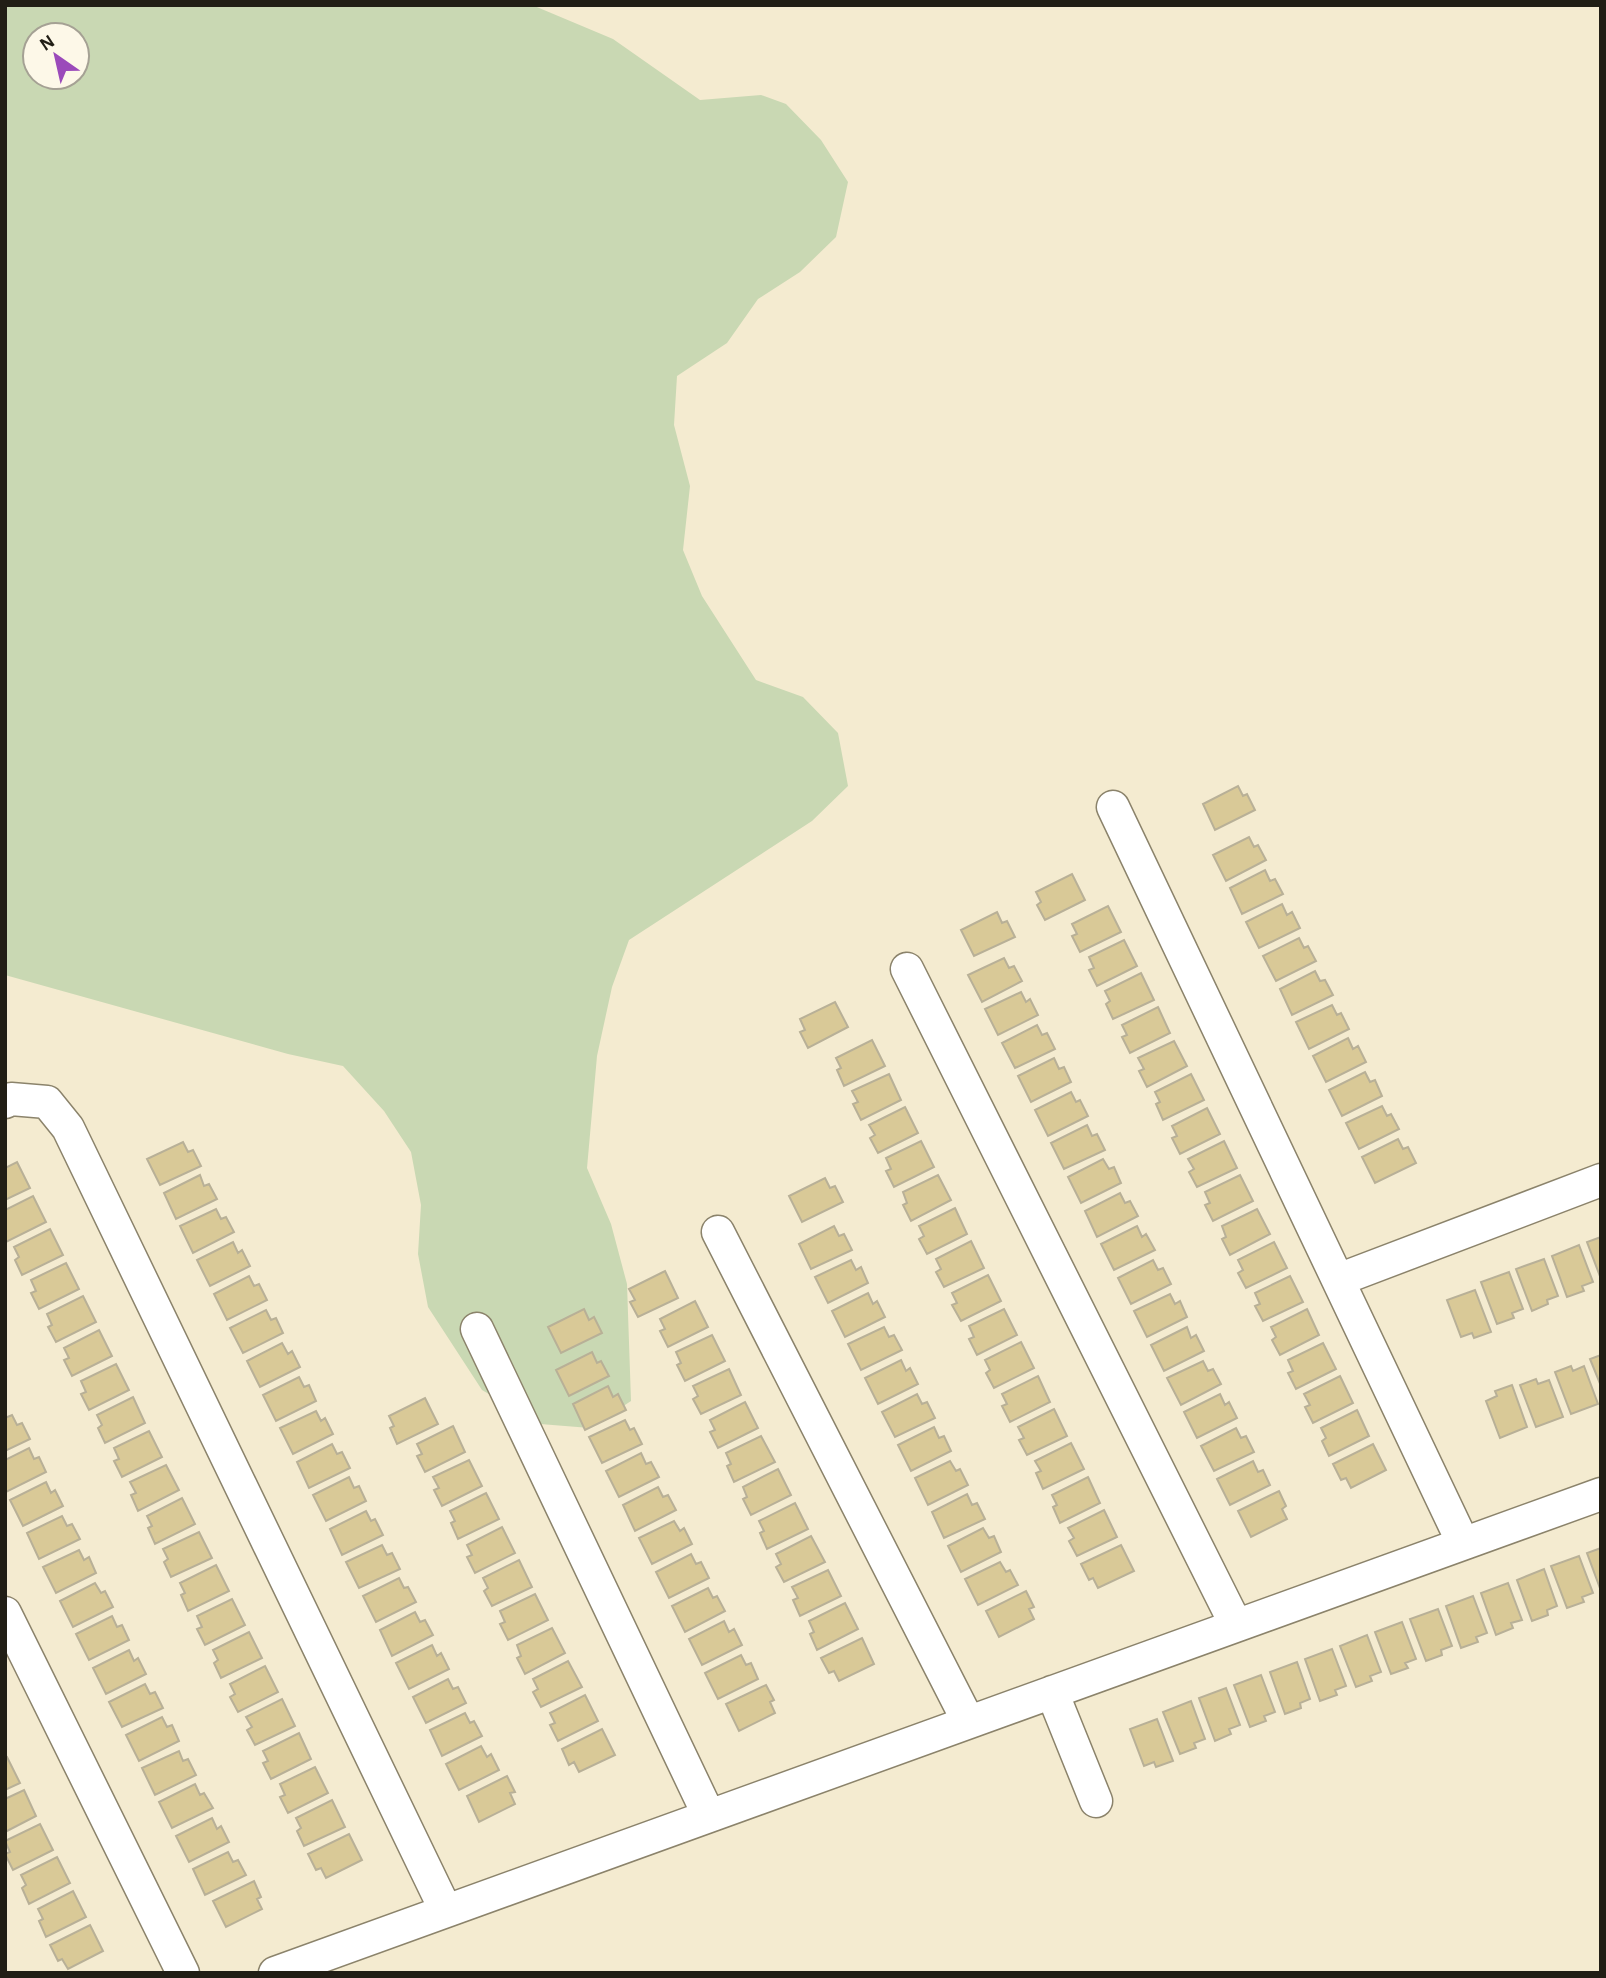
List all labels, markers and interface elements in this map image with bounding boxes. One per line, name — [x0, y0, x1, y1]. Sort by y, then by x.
north arrow — [21, 21, 91, 91]
text: N — [37, 32, 58, 55]

